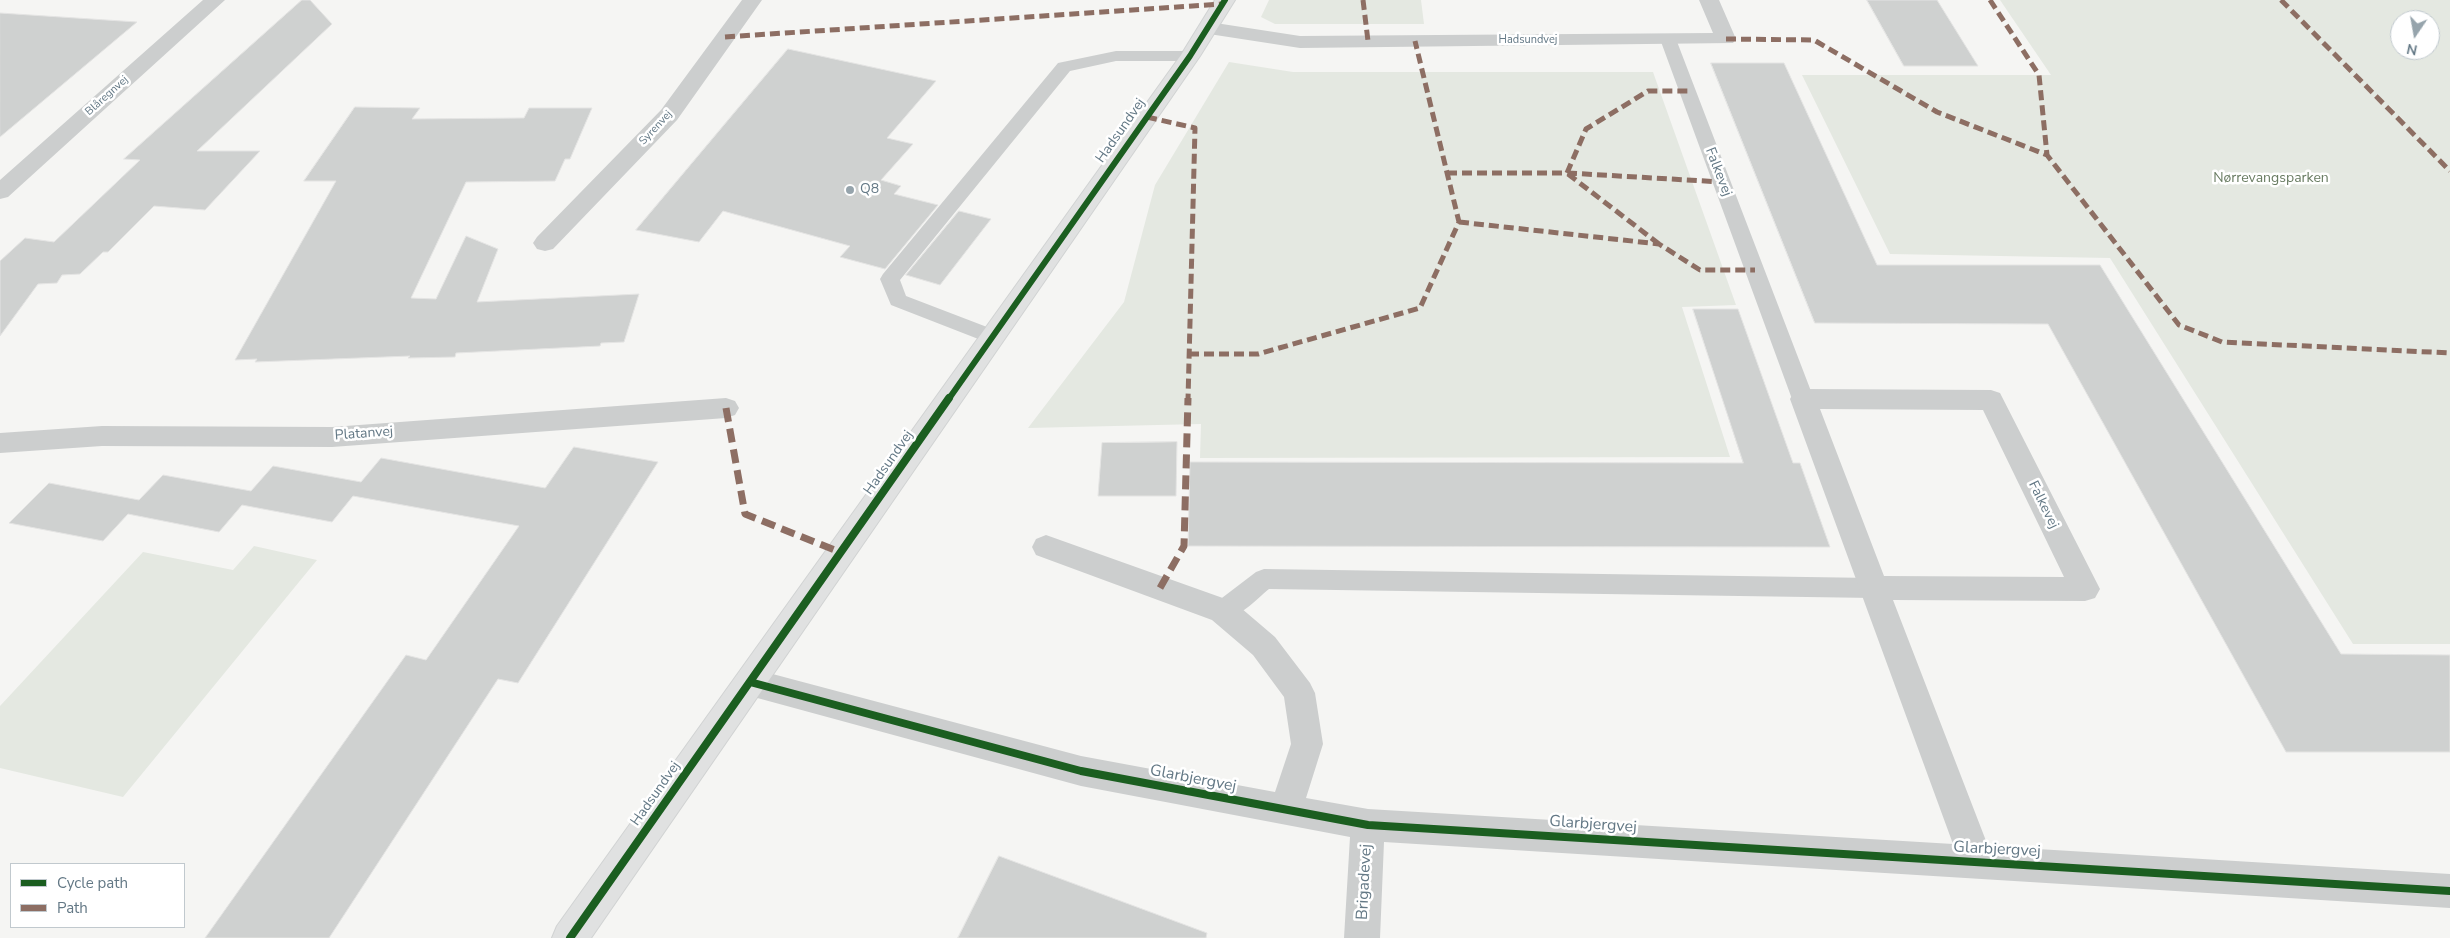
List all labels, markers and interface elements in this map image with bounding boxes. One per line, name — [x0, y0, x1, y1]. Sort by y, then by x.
north arrow — [2390, 10, 2440, 60]
street label: Hadsundvej — [1499, 33, 1557, 47]
text: N — [2405, 39, 2419, 60]
street label: Blåregnvej — [83, 73, 131, 119]
street label: Hadsundvej — [1093, 96, 1149, 166]
street label: Syrenvej — [637, 108, 675, 148]
street label: Falkevej — [1701, 145, 1735, 199]
park label: Nørrevangsparken — [2213, 171, 2329, 187]
place label: Q8 — [860, 182, 879, 198]
marker: Q8 — [844, 184, 856, 196]
street label: Platanvej — [334, 424, 394, 444]
street label: Hadsundvej — [861, 428, 917, 498]
street label: Falkevej — [2024, 478, 2062, 532]
street label: Hadsundvej — [628, 759, 684, 829]
street label: Glarbjergvej — [1148, 761, 1238, 797]
street label: Glarbjergvej — [1549, 812, 1637, 838]
street label: Glarbjergvej — [1953, 838, 2041, 862]
street label: Brigadevej — [1353, 843, 1377, 921]
legend — [10, 863, 185, 928]
text: Cycle path — [57, 873, 128, 893]
text: Path — [57, 898, 88, 918]

